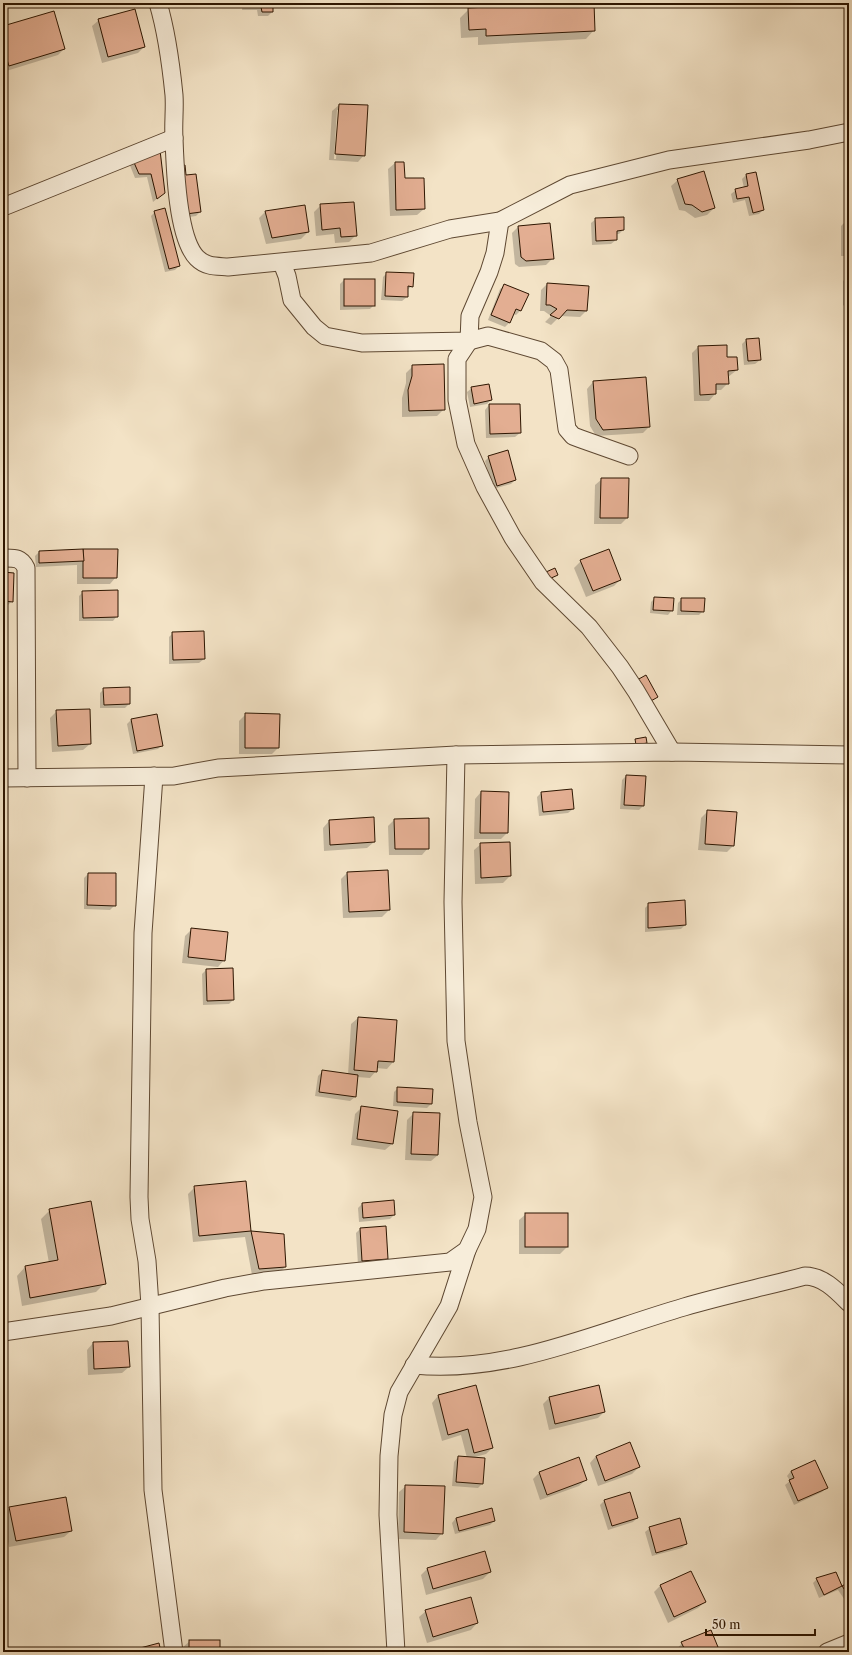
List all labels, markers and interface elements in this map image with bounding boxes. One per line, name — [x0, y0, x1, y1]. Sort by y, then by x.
scale bar — [706, 1611, 815, 1637]
text: 50 m — [712, 1617, 741, 1632]

